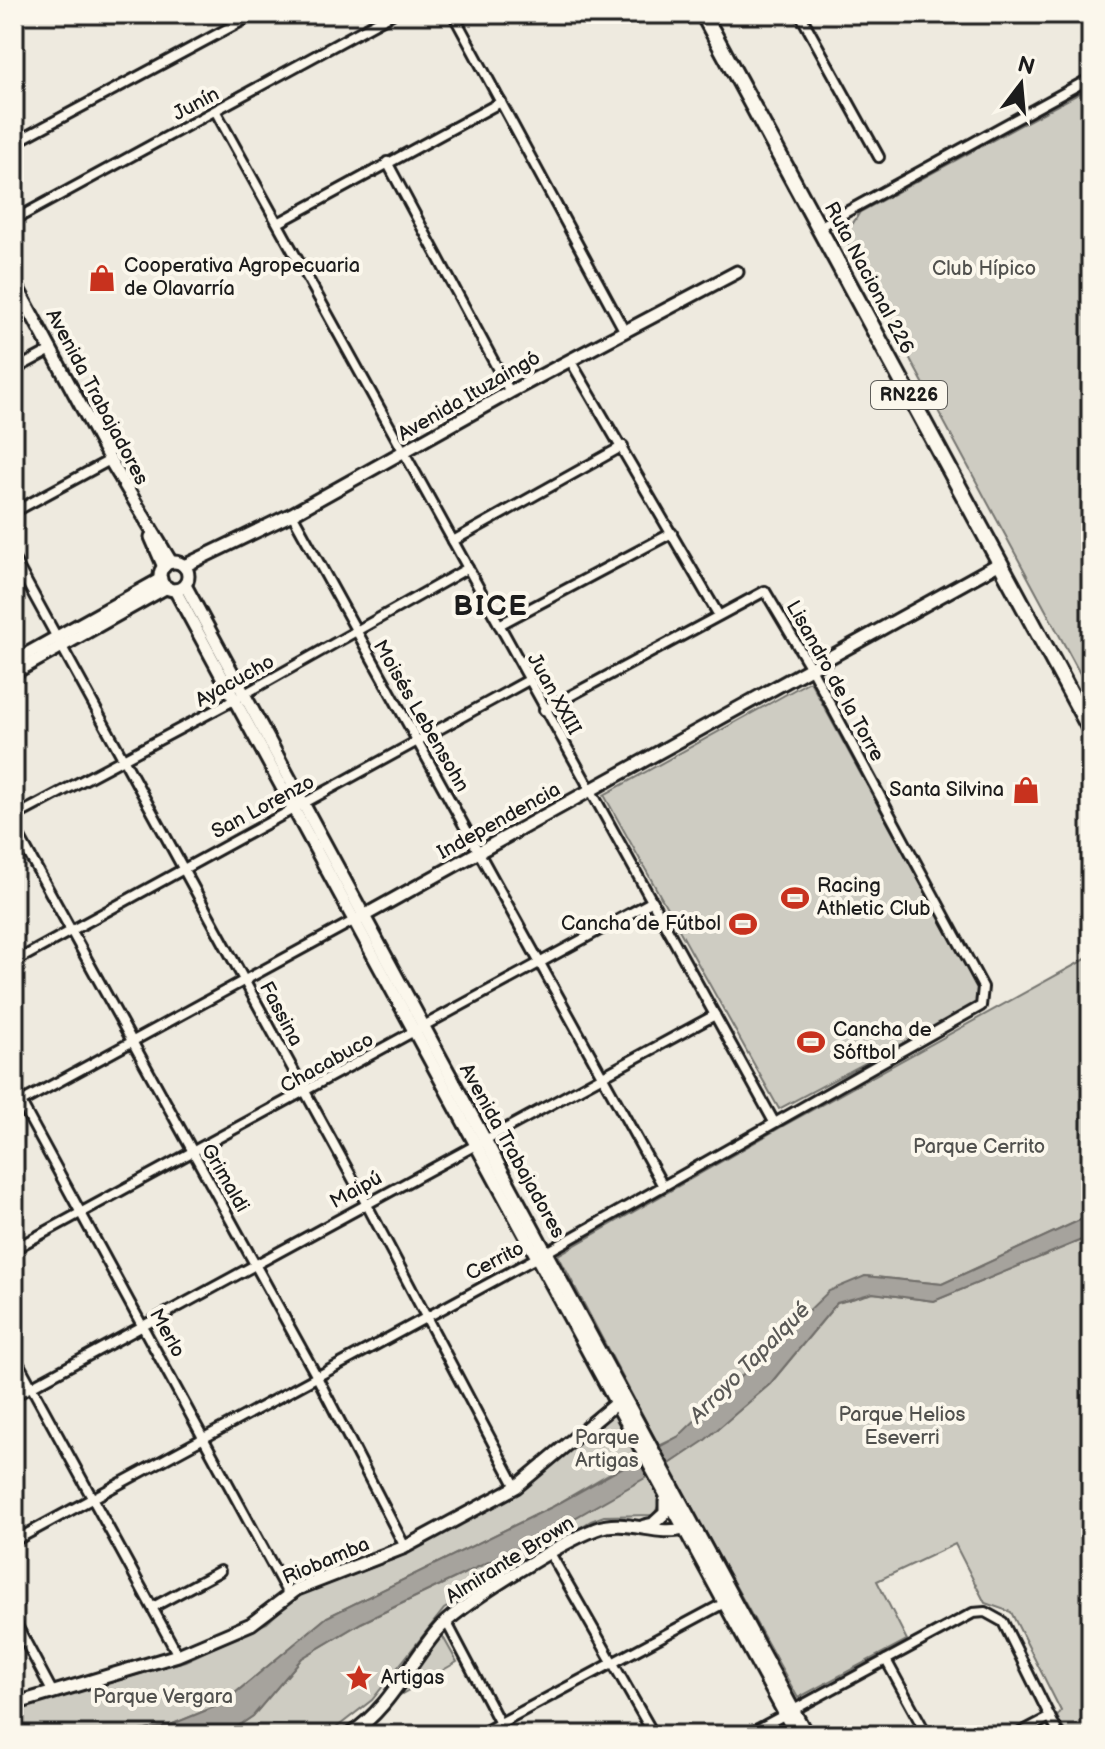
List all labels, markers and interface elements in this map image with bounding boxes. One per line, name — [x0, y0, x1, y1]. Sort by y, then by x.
north arrow — [981, 44, 1061, 124]
text: N — [1014, 51, 1038, 81]
street label: Junín — [169, 82, 223, 126]
street label: Ruta Nacional 226 — [819, 198, 919, 358]
place label: Cooperativa Agropecuaria de Olavarría — [124, 254, 360, 301]
park label: Club Hípico — [932, 257, 1036, 281]
shop icon: Cooperativa Agropecuaria de Olavarría — [87, 263, 117, 293]
street label: Avenida Trabajadores — [40, 305, 154, 489]
street label: Avenida Ituzaingó — [394, 346, 544, 446]
road number: RN226 — [871, 381, 947, 409]
district label: BICE — [453, 590, 529, 623]
street label: Lisandro de la Torre — [781, 596, 889, 766]
street label: Moisés Lebensohn — [368, 636, 474, 796]
street label: Juan XXIII — [522, 649, 586, 739]
street label: Ayacucho — [191, 650, 279, 712]
street label: San Lorenzo — [207, 770, 319, 844]
shop icon: Santa Silvina — [1011, 775, 1041, 805]
street label: Independencia — [433, 777, 565, 865]
place label: Santa Silvina — [889, 778, 1004, 802]
place label: Racing Athletic Club — [817, 874, 931, 921]
sports icon: Racing Athletic Club — [780, 883, 810, 913]
sports icon: Cancha de Fútbol — [728, 909, 758, 939]
place label: Cancha de Fútbol — [561, 912, 721, 936]
street label: Fassina — [254, 978, 308, 1050]
place label: Cancha de Sóftbol — [833, 1018, 932, 1065]
sports icon: Cancha de Sóftbol — [796, 1027, 826, 1057]
street label: Chacabuco — [276, 1028, 378, 1098]
street label: Avenida Trabajadores — [454, 1060, 570, 1242]
park label: Parque Cerrito — [913, 1135, 1045, 1159]
street label: Grimaldi — [196, 1139, 254, 1217]
street label: Maipú — [326, 1166, 386, 1214]
street label: Cerrito — [462, 1236, 528, 1286]
water label: Arroyo Tapalqué — [683, 1297, 816, 1430]
street label: Merlo — [144, 1304, 190, 1362]
park label: Parque Helios Eseverri — [839, 1403, 966, 1450]
park label: Parque Artigas — [575, 1426, 639, 1473]
street label: Almirante Brown — [441, 1511, 579, 1609]
street label: Riobamba — [279, 1532, 373, 1590]
place icon: Artigas — [344, 1663, 374, 1693]
place label: Artigas — [381, 1666, 444, 1690]
park label: Parque Vergara — [93, 1685, 233, 1709]

